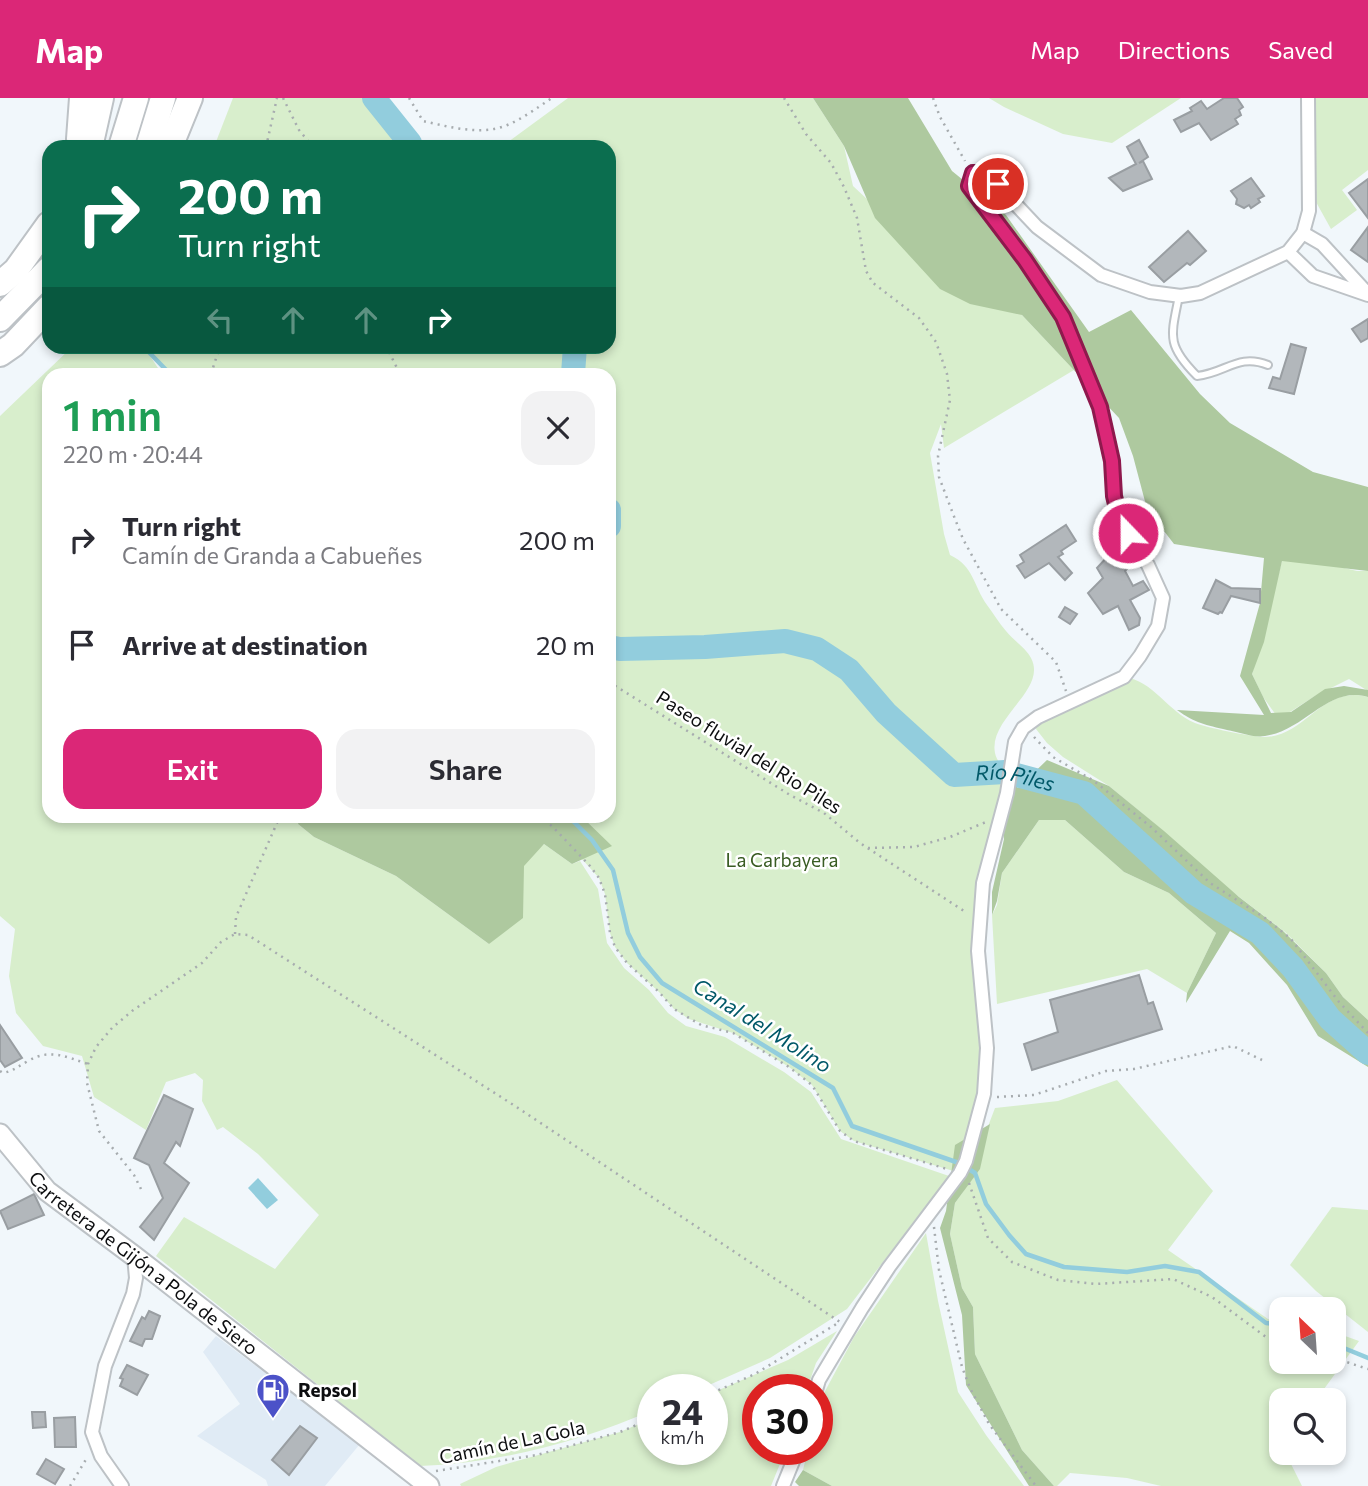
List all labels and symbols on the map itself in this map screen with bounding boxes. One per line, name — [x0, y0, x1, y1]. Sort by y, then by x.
pin — [968, 154, 1028, 214]
position arrow — [1091, 496, 1165, 570]
street label: Paseo fluvial del Rio Piles — [652, 685, 846, 818]
water label: Río Piles — [974, 758, 1058, 796]
park label: La Carbayera — [726, 848, 838, 871]
water label: Canal del Molino — [689, 972, 837, 1077]
street label: Carretera de Gijón a Pola de Siero — [24, 1166, 263, 1359]
north arrow — [1269, 1297, 1346, 1374]
fuel station icon: Repsol — [254, 1371, 292, 1420]
speed limit sign: 30 — [742, 1374, 833, 1465]
place label: Repsol — [298, 1378, 357, 1401]
street label: Camín de La Gola — [437, 1415, 587, 1468]

